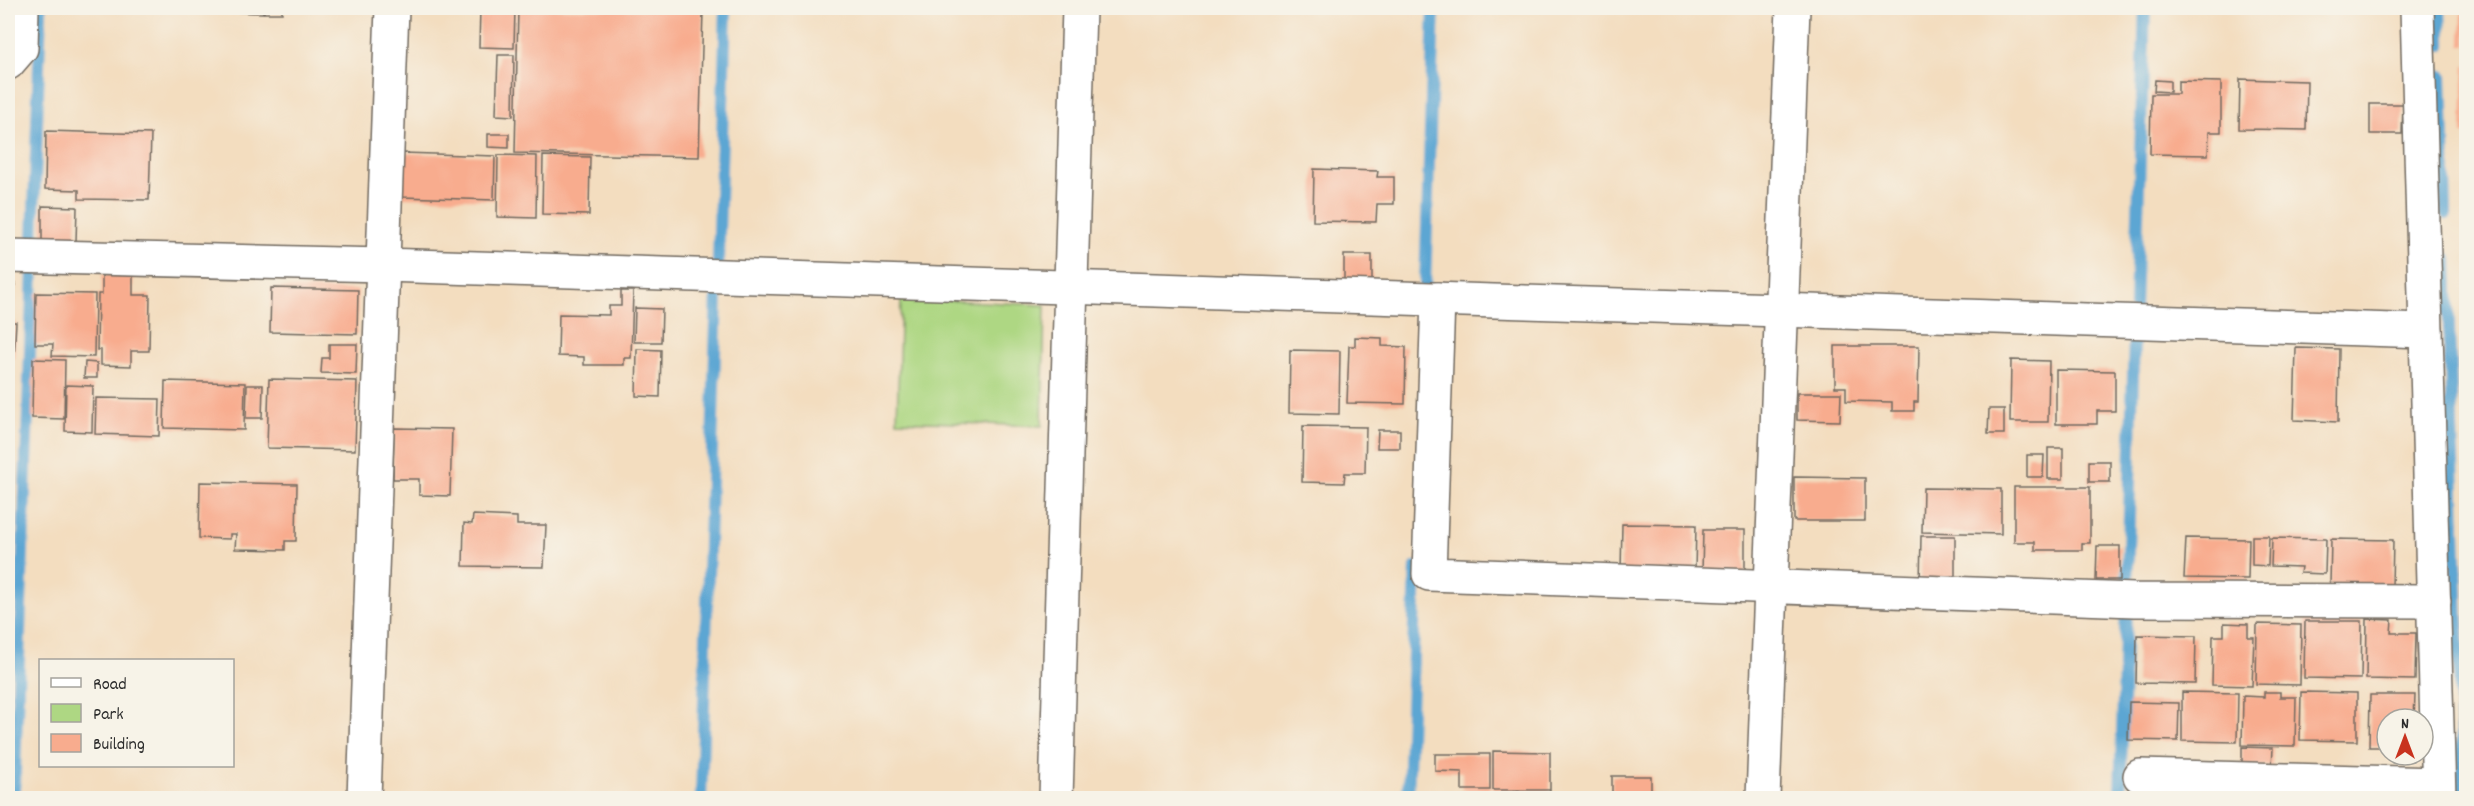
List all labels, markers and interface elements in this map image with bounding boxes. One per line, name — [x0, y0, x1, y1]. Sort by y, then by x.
legend — [39, 659, 234, 767]
text: Road — [93, 673, 127, 698]
text: Park — [93, 703, 124, 728]
north arrow — [2375, 707, 2435, 767]
text: N — [2401, 713, 2409, 736]
text: Building — [93, 733, 145, 758]

